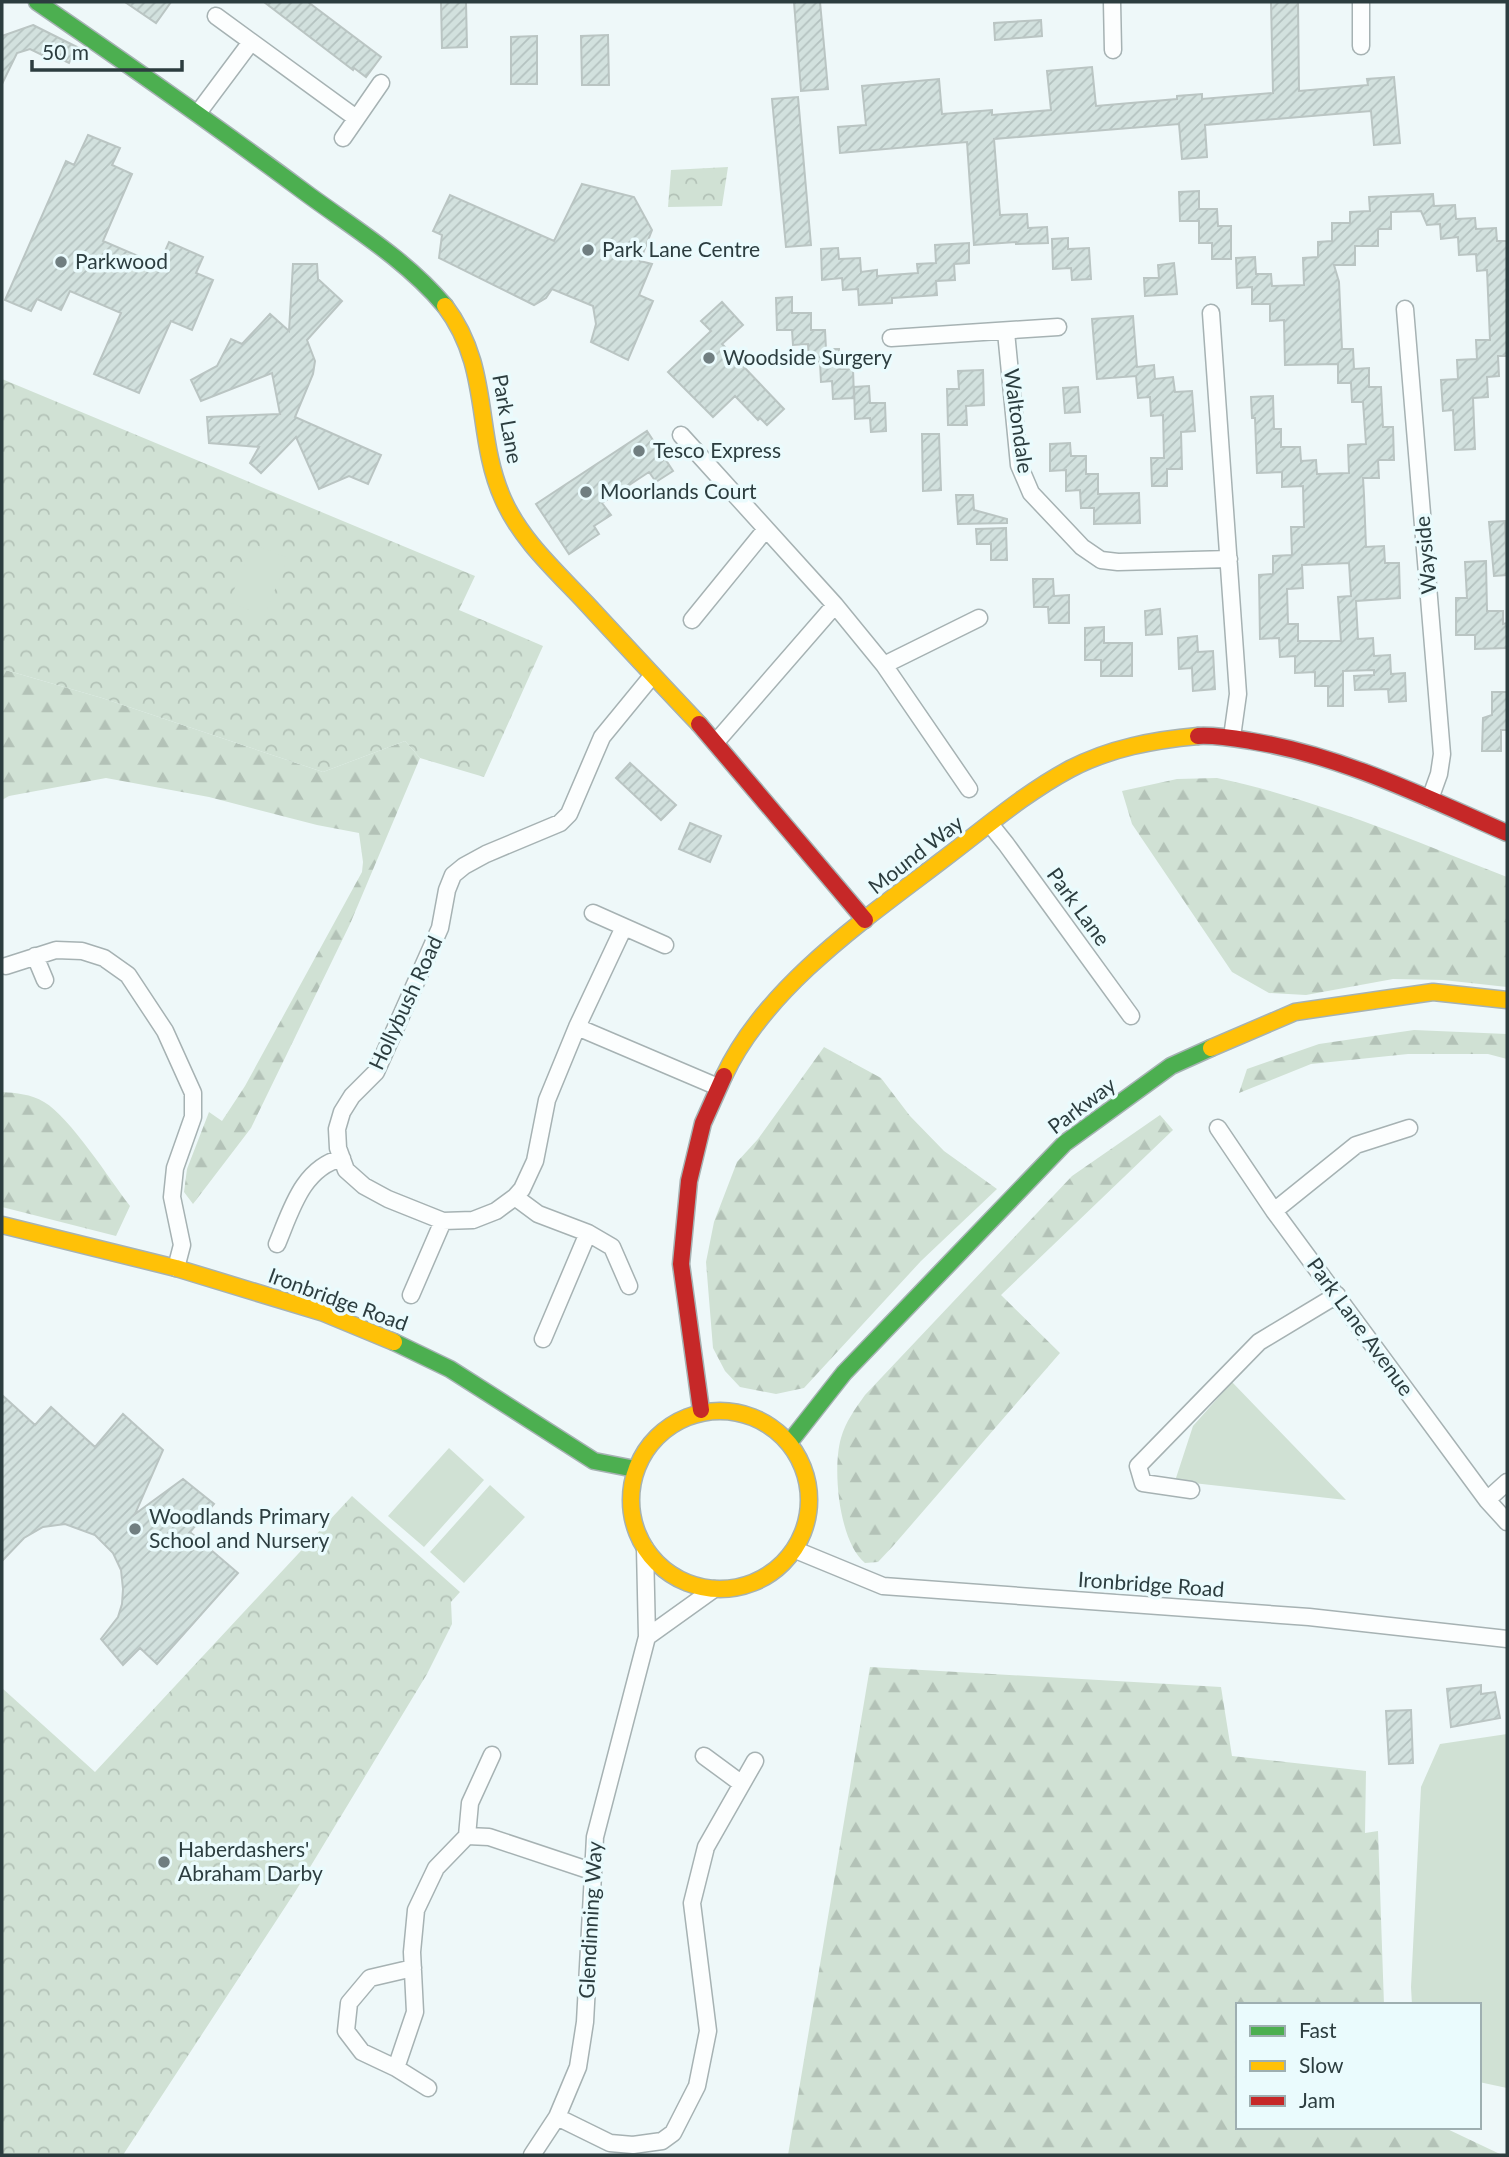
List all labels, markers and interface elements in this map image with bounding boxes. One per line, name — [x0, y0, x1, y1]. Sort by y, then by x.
scale bar — [32, 28, 182, 72]
text: 50 m — [42, 39, 89, 64]
place label: Park Lane Centre — [602, 236, 760, 261]
marker: Park Lane Centre — [580, 242, 596, 258]
place label: Parkwood — [75, 248, 168, 273]
marker: Parkwood — [53, 254, 69, 270]
place label: Woodside Surgery — [723, 344, 892, 369]
marker: Woodside Surgery — [701, 350, 717, 366]
street label: Waltondale — [1000, 367, 1039, 475]
street label: Park Lane — [488, 372, 529, 465]
place label: Tesco Express — [653, 437, 781, 462]
marker: Tesco Express — [631, 443, 647, 459]
place label: Moorlands Court — [600, 478, 757, 503]
marker: Moorlands Court — [578, 484, 594, 500]
street label: Wayside — [1409, 515, 1440, 595]
street label: Mound Way — [863, 809, 967, 898]
street label: Park Lane — [1043, 862, 1116, 950]
street label: Hollybush Road — [363, 932, 447, 1073]
street label: Parkway — [1042, 1071, 1120, 1138]
street label: Park Lane Avenue — [1303, 1252, 1420, 1400]
street label: Ironbridge Road — [265, 1262, 412, 1335]
place label: Woodlands Primary School and Nursery — [149, 1503, 330, 1552]
marker: Woodlands Primary School and Nursery — [127, 1521, 143, 1537]
street label: Ironbridge Road — [1077, 1566, 1225, 1601]
place label: Haberdashers' Abraham Darby — [178, 1836, 323, 1885]
street label: Glendinning Way — [573, 1840, 606, 1999]
marker: Haberdashers' Abraham Darby — [156, 1854, 172, 1870]
legend — [1236, 2003, 1481, 2129]
text: Fast — [1299, 2017, 1337, 2042]
text: Slow — [1299, 2052, 1344, 2077]
text: Jam — [1299, 2087, 1335, 2112]

